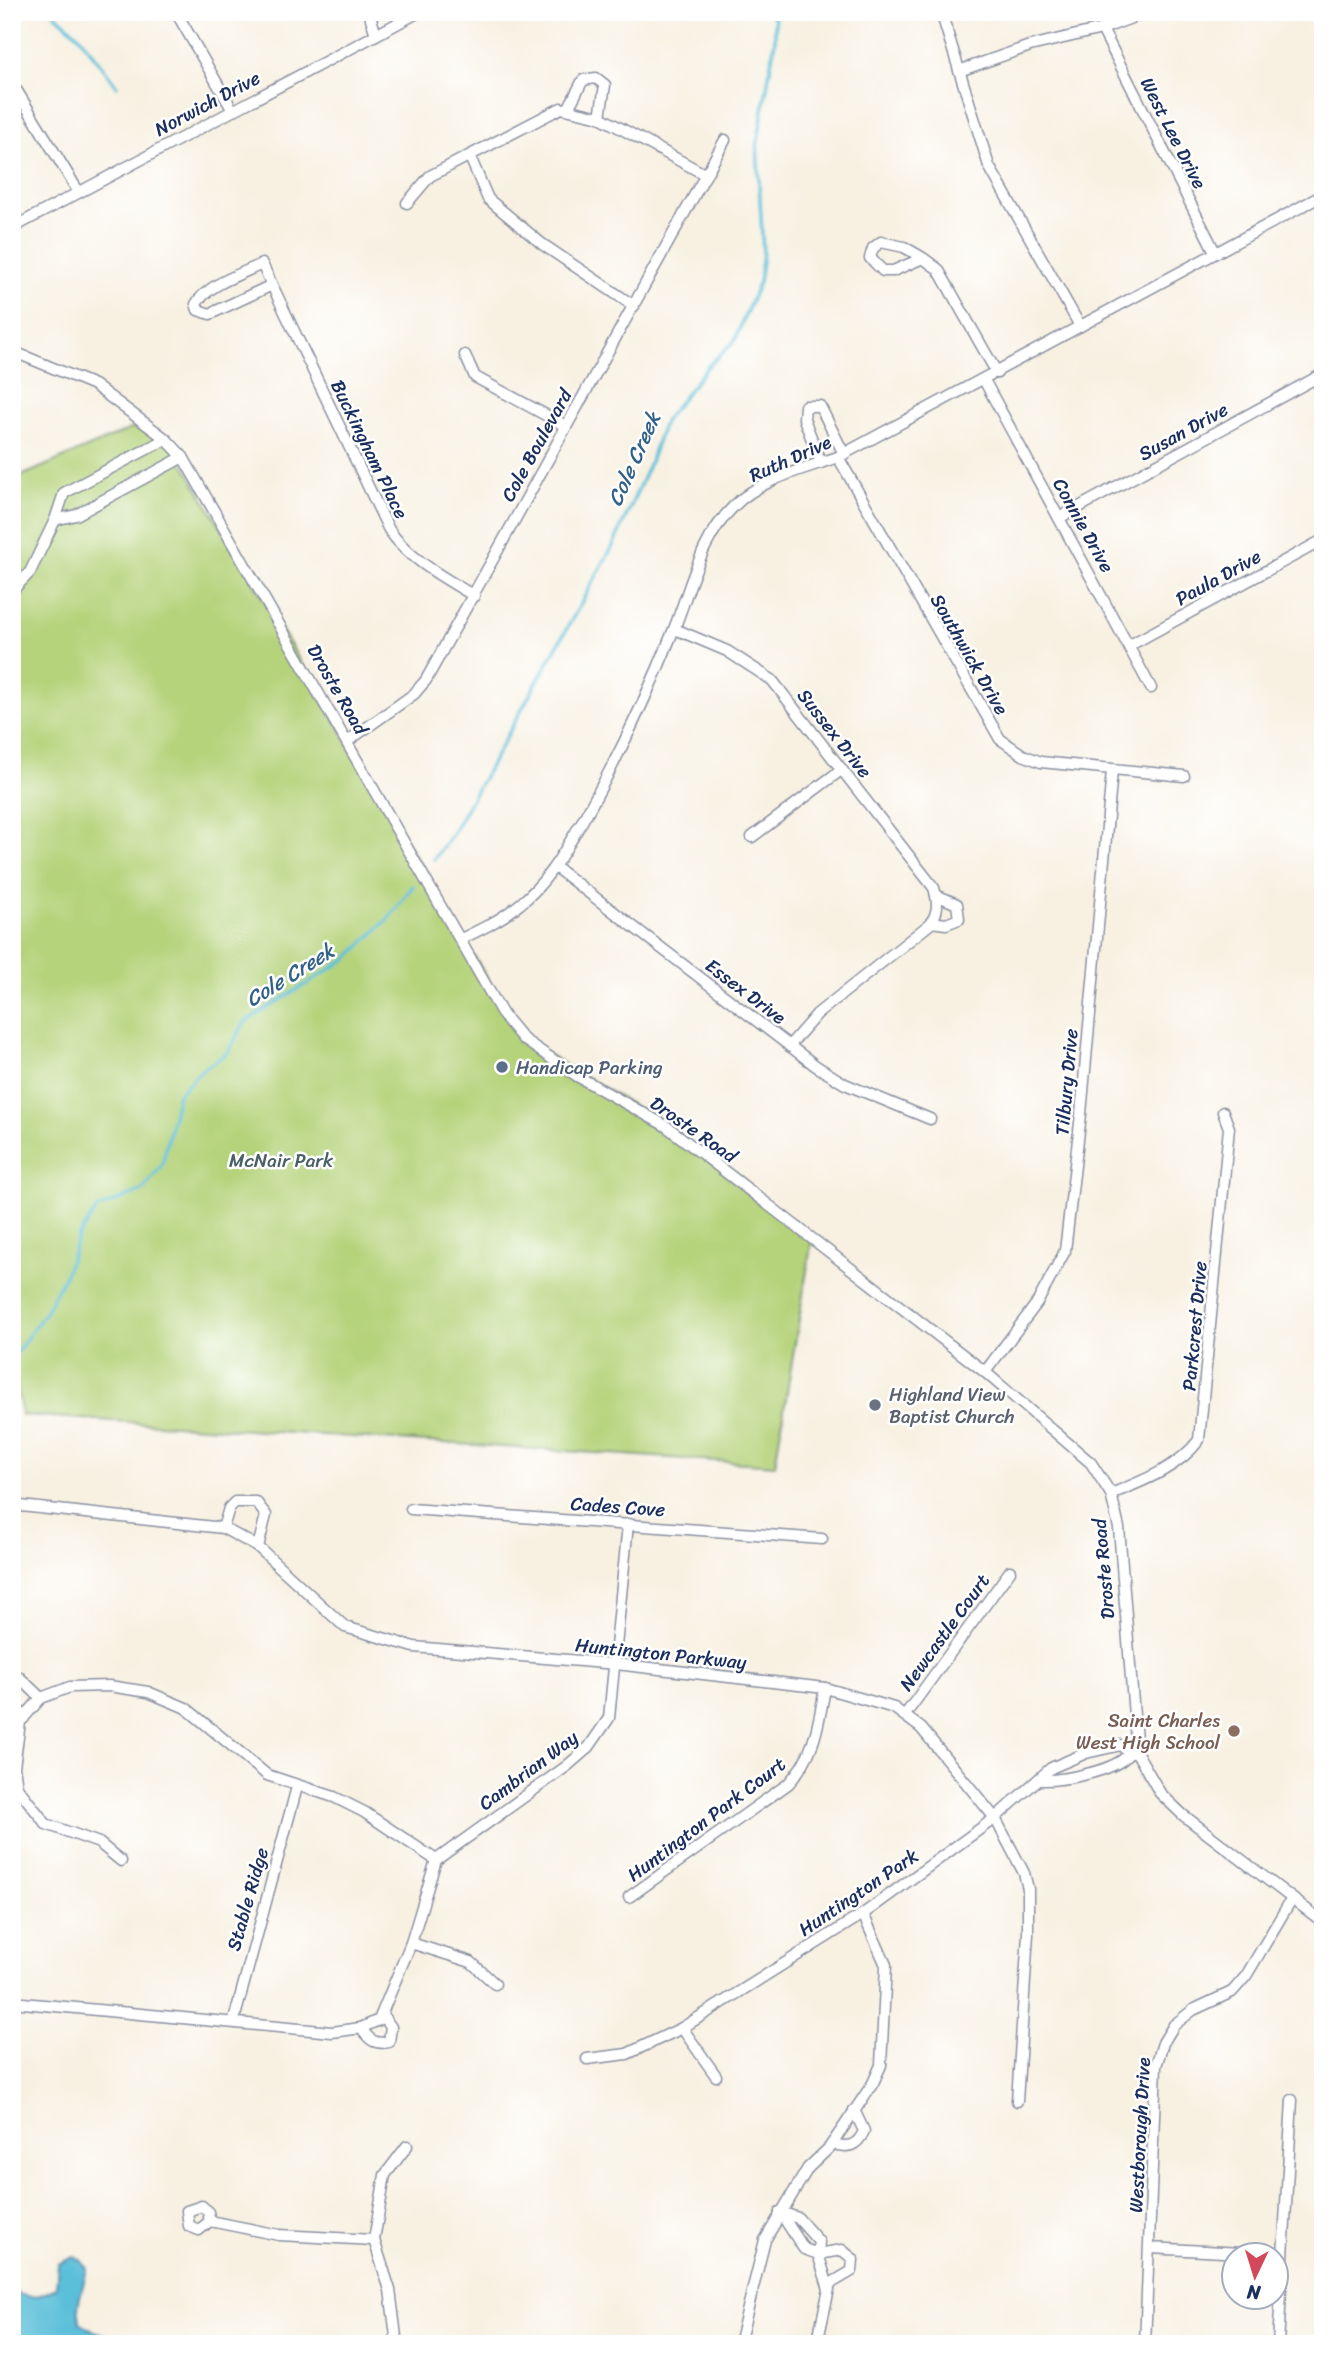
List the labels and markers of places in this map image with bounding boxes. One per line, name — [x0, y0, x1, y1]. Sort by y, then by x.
place label: Handicap Parking — [516, 1051, 663, 1084]
marker: Handicap Parking — [494, 1059, 510, 1075]
place label: Highland View Baptist Church — [889, 1378, 1014, 1433]
marker: Highland View Baptist Church — [867, 1397, 883, 1413]
place label: Saint Charles West High School — [1076, 1704, 1221, 1759]
marker: Saint Charles West High School — [1226, 1723, 1242, 1739]

